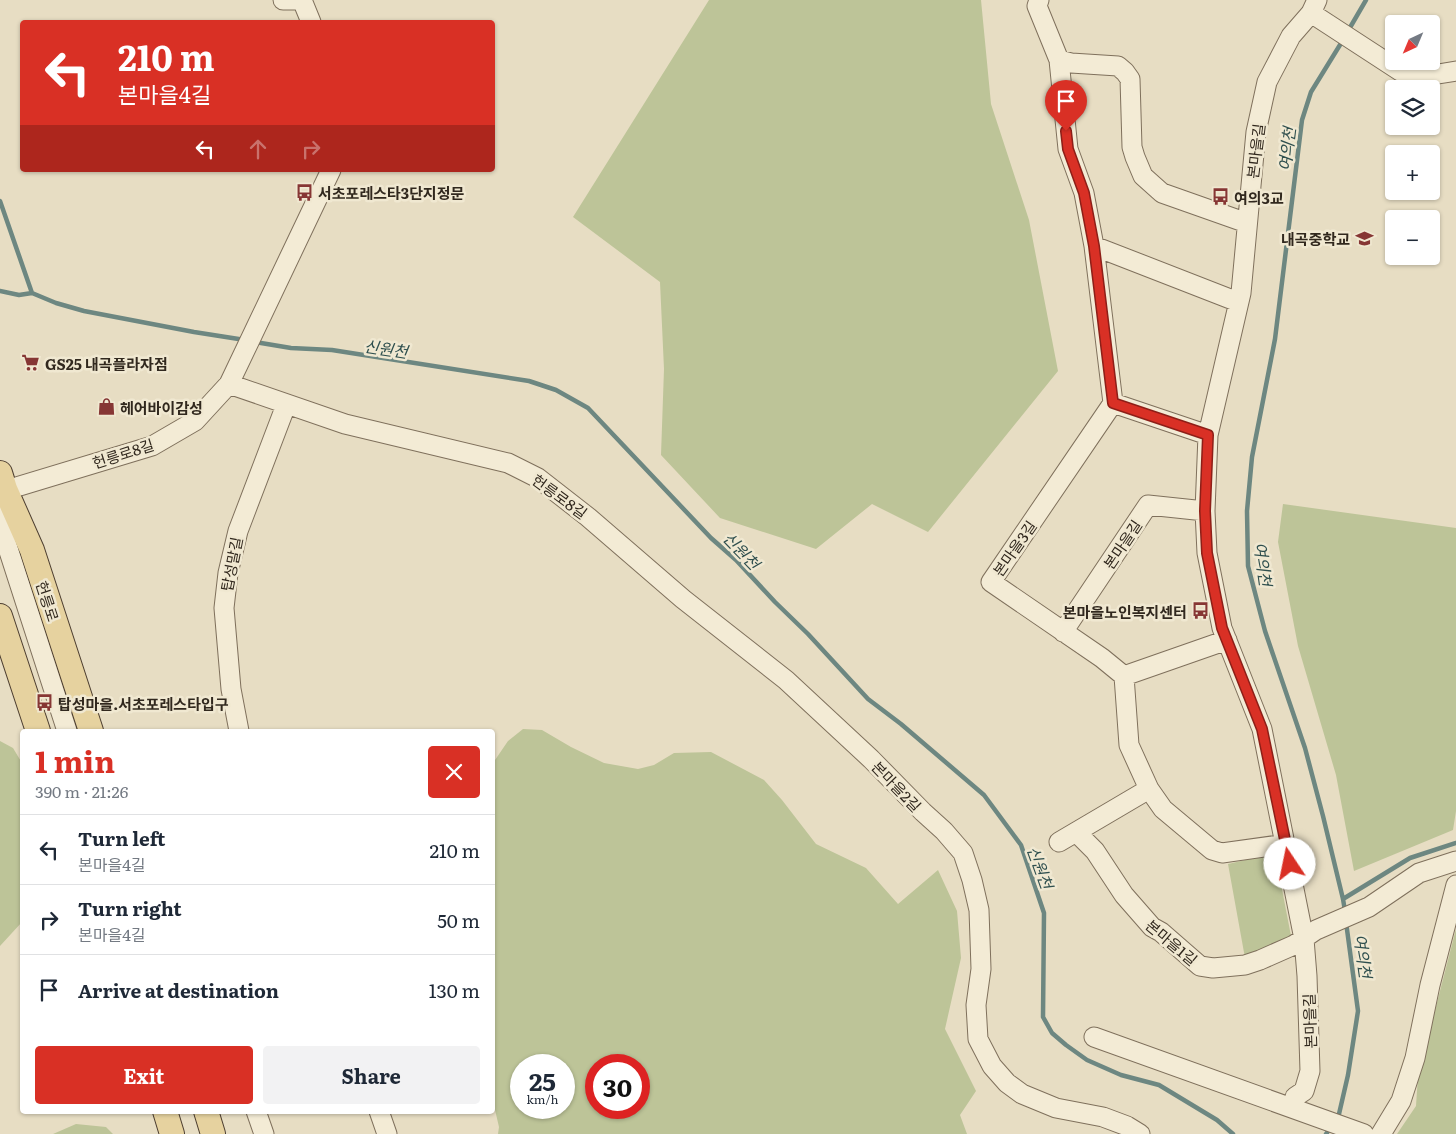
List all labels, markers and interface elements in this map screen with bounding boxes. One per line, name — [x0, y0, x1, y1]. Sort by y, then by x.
north arrow — [1385, 15, 1440, 70]
map controls — [1385, 15, 1440, 265]
text: 210 m — [118, 30, 215, 82]
icon: left — [35, 40, 100, 105]
text: 본마을4길 — [118, 77, 211, 110]
pin — [1045, 80, 1087, 131]
button: layers — [1385, 80, 1440, 135]
icon: arrive — [1052, 87, 1080, 115]
street label: 본마을길 — [1240, 122, 1270, 180]
water label: 여의천 — [1271, 123, 1301, 172]
icon: left — [191, 135, 219, 163]
icon: ahead — [244, 135, 272, 163]
icon: right — [297, 135, 325, 163]
button: + — [1385, 145, 1440, 200]
place label: 서초포레스타3단지정문 — [318, 181, 465, 204]
bus stop icon: 서초포레스타3단지정문 — [294, 182, 314, 202]
place label: 여의3교 — [1234, 186, 1284, 209]
bus stop icon: 여의3교 — [1210, 187, 1230, 207]
button: − — [1385, 210, 1440, 265]
place label: 내곡중학교 — [1281, 227, 1350, 250]
school or university icon: 내곡중학교 — [1354, 228, 1374, 248]
water label: 신원천 — [362, 333, 412, 363]
place label: GS25 내곡플라자점 — [45, 352, 168, 375]
supermarket icon: GS25 내곡플라자점 — [21, 353, 41, 373]
place label: 헤어바이감성 — [120, 396, 203, 419]
shop icon: 헤어바이감성 — [96, 397, 116, 417]
street label: 헌릉로8길 — [89, 432, 157, 474]
street label: 헌릉로8길 — [528, 468, 592, 524]
street label: 본마을3길 — [986, 515, 1042, 581]
street label: 본마을길 — [1097, 515, 1147, 573]
water label: 신원천 — [718, 526, 768, 576]
street label: 탑성말길 — [214, 535, 248, 593]
water label: 여의천 — [1249, 540, 1279, 590]
street label: 헌릉로 — [31, 578, 65, 624]
place label: 본마을노인복지센터 — [1063, 600, 1187, 623]
bus stop icon: 본마을노인복지센터 — [1191, 601, 1211, 621]
place label: 탑성마을.서초포레스타입구 — [58, 692, 229, 715]
bus stop icon: 탑성마을.서초포레스타입구 — [34, 693, 54, 713]
text: 1 min — [35, 738, 115, 782]
button: close — [428, 746, 480, 798]
street label: 본마을2길 — [867, 755, 927, 817]
text: 390 m · 21:26 — [35, 779, 128, 803]
text: Turn left — [78, 824, 165, 852]
icon: left — [35, 836, 63, 864]
text: 210 m — [429, 836, 480, 864]
position arrow — [1263, 837, 1315, 889]
water label: 신원천 — [1022, 842, 1061, 894]
text: 본마을4길 — [78, 852, 146, 876]
text: Turn right — [78, 894, 182, 922]
icon: right — [35, 906, 63, 934]
text: 50 m — [437, 906, 480, 934]
street label: 본마을1길 — [1141, 913, 1203, 971]
text: 본마을4길 — [78, 922, 146, 946]
water label: 여의천 — [1349, 932, 1379, 982]
icon: arrive — [35, 976, 63, 1004]
text: Arrive at destination — [78, 976, 279, 1004]
text: 130 m — [429, 976, 480, 1004]
street label: 본마을길 — [1297, 993, 1321, 1049]
button: Exit — [35, 1046, 253, 1104]
button: Share — [263, 1046, 480, 1104]
speed limit sign: 30 — [585, 1054, 650, 1119]
text: 25 — [529, 1062, 556, 1099]
text: km/h — [527, 1090, 558, 1108]

